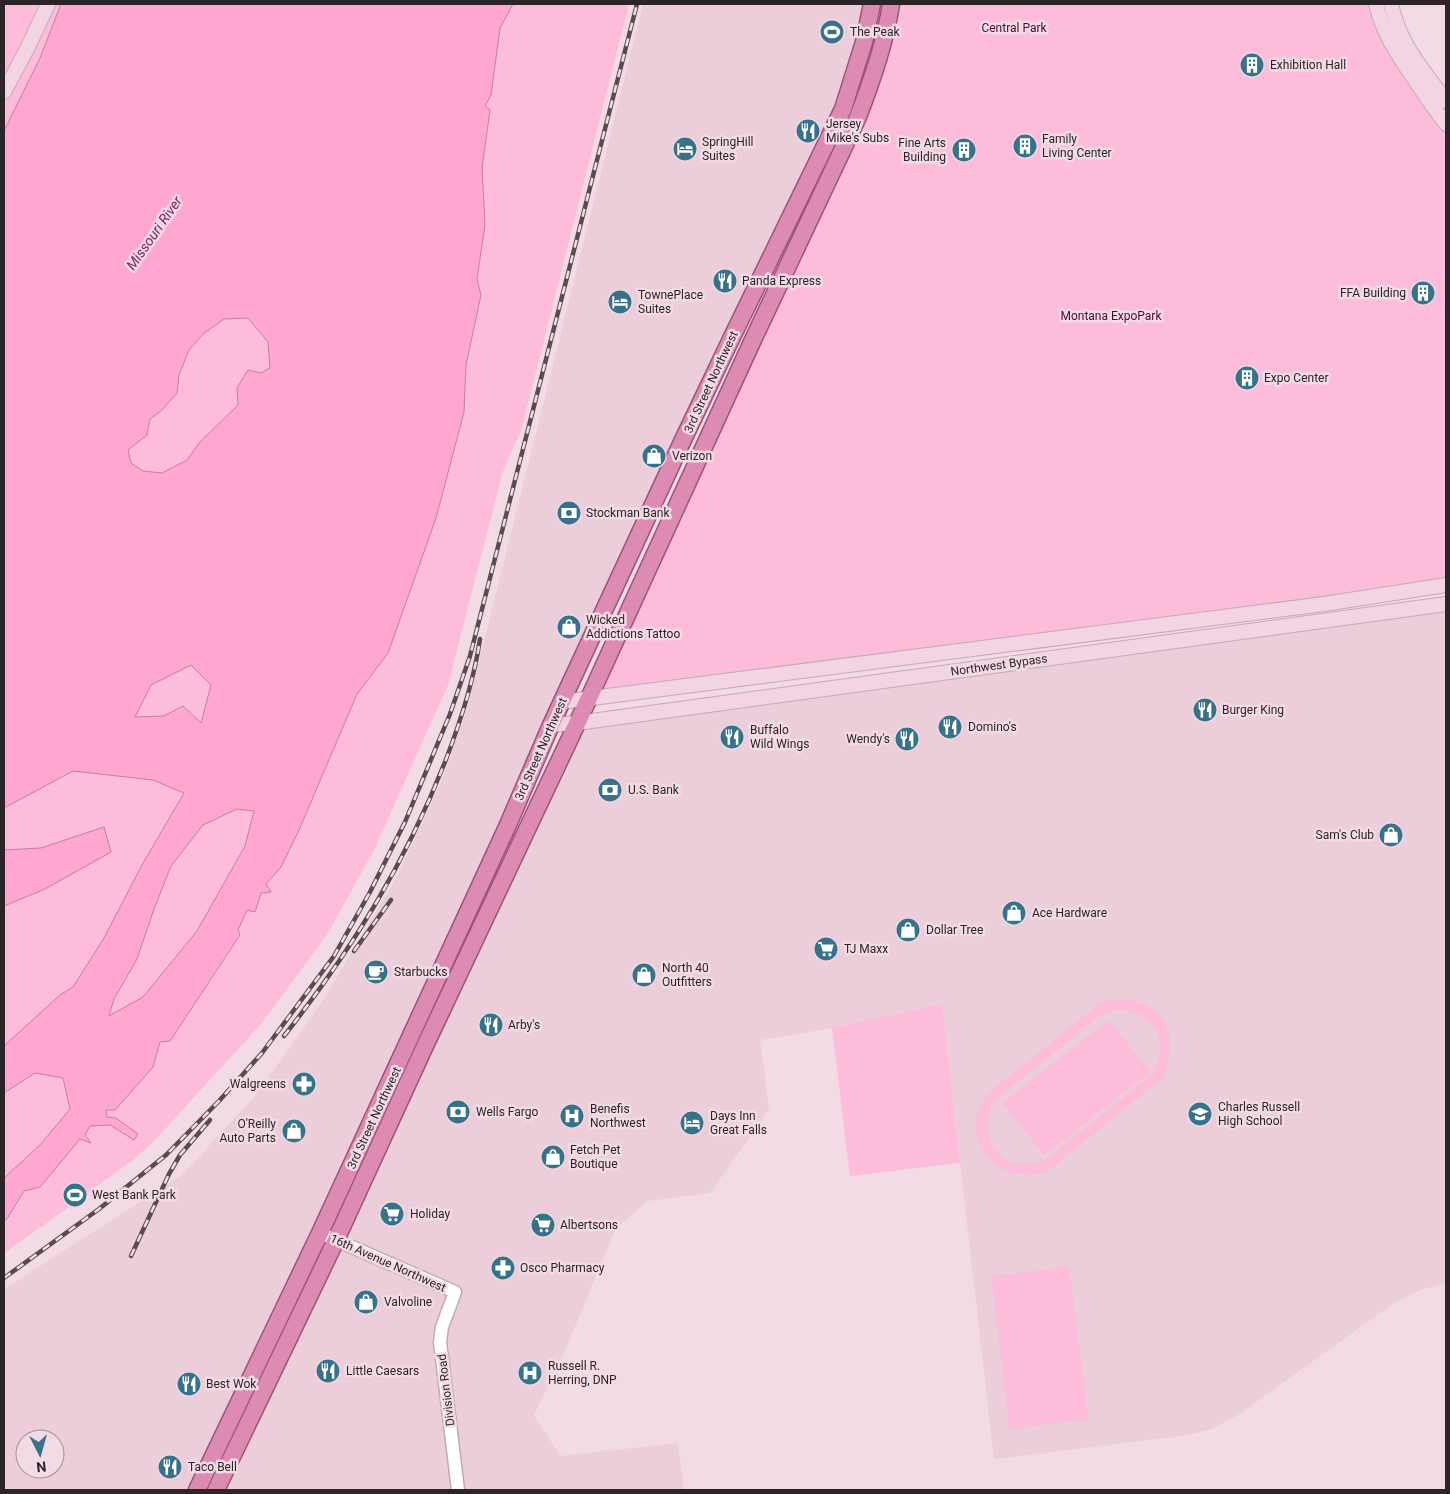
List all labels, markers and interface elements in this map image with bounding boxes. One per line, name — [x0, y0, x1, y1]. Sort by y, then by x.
sports icon: The Peak — [819, 19, 845, 45]
park label: Central Park — [981, 21, 1047, 35]
place label: The Peak — [850, 25, 900, 39]
building icon: Exhibition Hall — [1239, 52, 1265, 78]
place label: Exhibition Hall — [1270, 58, 1346, 72]
place label: Jersey Mike's Subs — [826, 117, 889, 145]
restaurant icon: Jersey Mike's Subs — [795, 118, 821, 144]
place label: Family Living Center — [1042, 132, 1112, 160]
building icon: Family Living Center — [1012, 133, 1038, 159]
place label: SpringHill Suites — [702, 135, 754, 163]
hotel icon: SpringHill Suites — [672, 136, 698, 162]
place label: Fine Arts Building — [898, 136, 946, 164]
building icon: Fine Arts Building — [951, 137, 977, 163]
water label: Missouri River — [123, 193, 185, 273]
restaurant icon: Panda Express — [712, 268, 738, 294]
place label: Panda Express — [742, 274, 821, 288]
building icon: FFA Building — [1410, 280, 1436, 306]
place label: FFA Building — [1340, 286, 1406, 300]
place label: TownePlace Suites — [638, 288, 703, 316]
hotel icon: TownePlace Suites — [607, 289, 633, 315]
park label: Montana ExpoPark — [1060, 309, 1162, 323]
street label: 3rd Street Northwest — [681, 329, 741, 435]
building icon: Expo Center — [1234, 365, 1260, 391]
place label: Expo Center — [1264, 371, 1329, 385]
shop icon: Verizon — [641, 443, 667, 469]
place label: Verizon — [672, 449, 712, 463]
bank icon: Stockman Bank — [556, 500, 582, 526]
place label: Stockman Bank — [586, 506, 670, 520]
place label: Wicked Addictions Tattoo — [586, 613, 680, 641]
shop icon: Wicked Addictions Tattoo — [556, 614, 582, 640]
street label: Northwest Bypass — [950, 651, 1048, 679]
street label: 3rd Street Northwest — [512, 695, 570, 802]
restaurant icon: Burger King — [1192, 697, 1218, 723]
place label: Burger King — [1222, 703, 1284, 717]
restaurant icon: Domino's — [937, 714, 963, 740]
place label: Domino's — [968, 720, 1017, 734]
place label: Buffalo Wild Wings — [750, 723, 809, 751]
restaurant icon: Buffalo Wild Wings — [719, 724, 745, 750]
restaurant icon: Wendy's — [894, 726, 920, 752]
place label: Wendy's — [846, 732, 890, 746]
bank icon: U.S. Bank — [597, 777, 623, 803]
place label: U.S. Bank — [628, 783, 680, 797]
shop icon: Sam's Club — [1378, 822, 1404, 848]
place label: Sam's Club — [1316, 828, 1374, 842]
shop icon: Ace Hardware — [1001, 900, 1027, 926]
place label: Ace Hardware — [1032, 906, 1107, 920]
shop icon: Dollar Tree — [895, 917, 921, 943]
place label: Dollar Tree — [926, 923, 983, 937]
supermarket icon: TJ Maxx — [813, 936, 839, 962]
place label: TJ Maxx — [844, 942, 888, 956]
cafe icon: Starbucks — [363, 959, 389, 985]
place label: North 40 Outfitters — [662, 961, 712, 989]
shop icon: North 40 Outfitters — [631, 962, 657, 988]
place label: Starbucks — [394, 965, 448, 979]
restaurant icon: Arby's — [478, 1012, 504, 1038]
place label: Arby's — [508, 1018, 540, 1032]
street label: 3rd Street Northwest — [344, 1065, 404, 1171]
pharmacy icon: Walgreens — [291, 1071, 317, 1097]
place label: Walgreens — [230, 1077, 286, 1091]
bank icon: Wells Fargo — [445, 1099, 471, 1125]
place label: Charles Russell High School — [1218, 1100, 1300, 1128]
school or university icon: Charles Russell High School — [1187, 1101, 1213, 1127]
place label: Benefis Northwest — [590, 1102, 646, 1130]
hospital icon: Benefis Northwest — [559, 1103, 585, 1129]
place label: Wells Fargo — [476, 1105, 538, 1119]
place label: Days Inn Great Falls — [710, 1109, 767, 1137]
hotel icon: Days Inn Great Falls — [679, 1110, 705, 1136]
place label: O'Reilly Auto Parts — [219, 1117, 276, 1145]
shop icon: O'Reilly Auto Parts — [281, 1118, 307, 1144]
place label: Fetch Pet Boutique — [570, 1143, 621, 1171]
shop icon: Fetch Pet Boutique — [540, 1144, 566, 1170]
sports icon: West Bank Park — [62, 1182, 88, 1208]
place label: West Bank Park — [92, 1188, 177, 1202]
supermarket icon: Holiday — [379, 1201, 405, 1227]
place label: Holiday — [410, 1207, 450, 1221]
supermarket icon: Albertsons — [530, 1212, 556, 1238]
place label: Albertsons — [560, 1218, 618, 1232]
street label: 16th Avenue Northwest — [328, 1231, 448, 1295]
pharmacy icon: Osco Pharmacy — [490, 1255, 516, 1281]
place label: Osco Pharmacy — [520, 1261, 605, 1275]
shop icon: Valvoline — [353, 1289, 379, 1315]
place label: Valvoline — [384, 1295, 432, 1309]
street label: Division Road — [435, 1353, 457, 1427]
restaurant icon: Little Caesars — [315, 1358, 341, 1384]
place label: Russell R. Herring, DNP — [548, 1359, 617, 1387]
hospital icon: Russell R. Herring, DNP — [517, 1360, 543, 1386]
place label: Little Caesars — [346, 1364, 419, 1378]
restaurant icon: Best Wok — [176, 1371, 202, 1397]
place label: Best Wok — [206, 1377, 257, 1391]
north arrow — [15, 1429, 65, 1479]
restaurant icon: Taco Bell — [157, 1454, 183, 1480]
text: N — [36, 1458, 47, 1475]
place label: Taco Bell — [188, 1460, 237, 1474]

